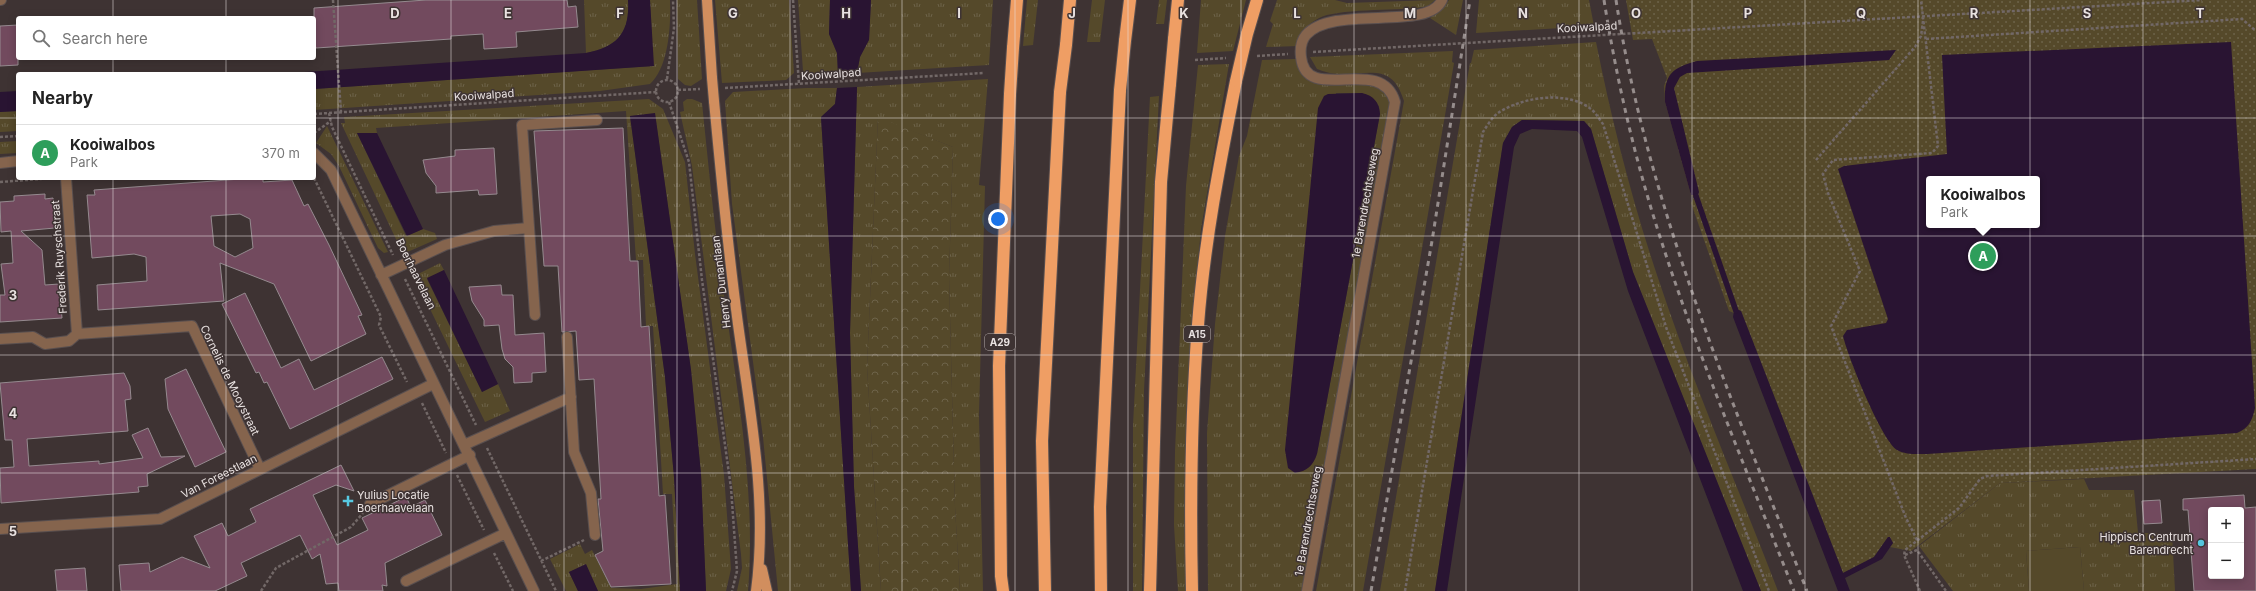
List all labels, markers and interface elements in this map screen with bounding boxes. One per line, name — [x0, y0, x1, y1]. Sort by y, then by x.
text: D — [390, 5, 400, 21]
text: E — [504, 5, 512, 21]
text: F — [616, 5, 624, 21]
text: G — [728, 5, 738, 21]
text: H — [841, 5, 851, 21]
text: I — [957, 5, 961, 21]
text: J — [1068, 5, 1076, 21]
text: K — [1179, 5, 1189, 21]
text: L — [1293, 5, 1301, 21]
text: M — [1404, 5, 1416, 21]
text: N — [1518, 5, 1528, 21]
text: O — [1631, 5, 1641, 21]
text: P — [1744, 5, 1752, 21]
text: Q — [1856, 5, 1866, 21]
text: R — [1970, 5, 1979, 21]
text: S — [2083, 5, 2091, 21]
text: T — [2196, 5, 2205, 21]
search box — [16, 16, 316, 60]
street label: Kooiwalpad — [1556, 18, 1618, 36]
icon: search — [30, 27, 52, 49]
text: Search here — [62, 29, 148, 48]
street label: Kooiwalpad — [800, 65, 862, 83]
street label: Kooiwalpad — [453, 86, 515, 104]
text: Nearby — [32, 88, 93, 108]
text: Kooiwalbos — [70, 135, 155, 154]
text: A — [40, 145, 50, 161]
text: 370 m — [262, 145, 300, 161]
street label: 1e Barendrechtseweg — [1348, 147, 1382, 259]
text: Park — [70, 154, 98, 170]
popup — [1926, 176, 2040, 228]
text: Kooiwalbos — [1940, 185, 2026, 204]
street label: Frederik Ruyschstraat — [48, 199, 70, 314]
text: Park — [1940, 204, 1968, 220]
your location — [988, 209, 1008, 229]
street label: Henry Dunantlaan — [708, 235, 734, 329]
street label: Boerhaavelaan — [393, 236, 439, 312]
pin: A — [1970, 241, 1996, 271]
text: 3 — [9, 287, 17, 303]
street label: Cornelis de Mooystraat — [197, 323, 263, 438]
road number: A15 — [1184, 326, 1210, 342]
road number: A29 — [985, 334, 1015, 350]
text: 4 — [9, 405, 18, 421]
street label: Van Foreestlaan — [179, 451, 259, 501]
street label: 1e Barendrechtseweg — [1291, 465, 1325, 577]
place label: Yulius Locatie Boerhaavelaan — [357, 488, 434, 515]
marker: Yulius Locatie Boerhaavelaan — [342, 495, 354, 507]
map controls — [2208, 507, 2244, 579]
button: + — [2208, 507, 2244, 543]
text: 5 — [9, 523, 17, 539]
place label: Hippisch Centrum Barendrecht — [2100, 530, 2193, 557]
marker: Hippisch Centrum Barendrecht — [2196, 538, 2206, 548]
button: − — [2208, 543, 2244, 579]

